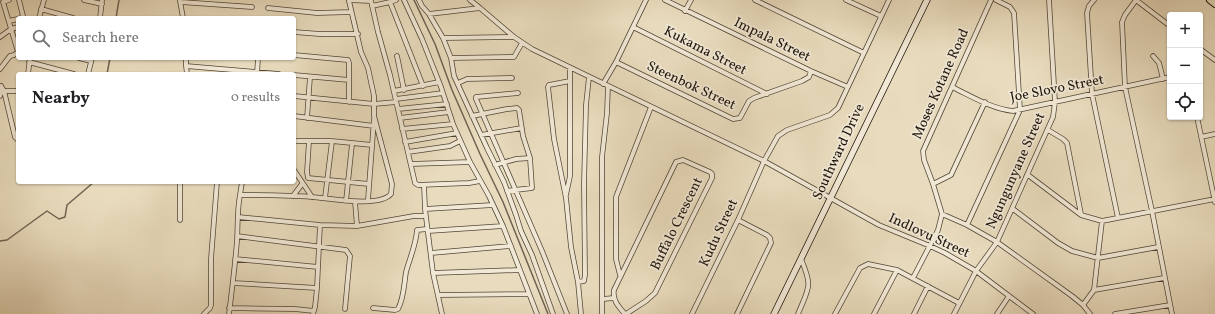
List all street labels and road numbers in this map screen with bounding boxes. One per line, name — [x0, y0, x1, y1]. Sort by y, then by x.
street label: Impala Street — [731, 13, 814, 67]
street label: Kukama Street — [660, 22, 750, 80]
street label: Moses Kotane Road — [908, 26, 974, 142]
street label: Steenbok Street — [643, 57, 739, 115]
street label: Joe Slovo Street — [1009, 71, 1105, 107]
street label: Southward Drive — [808, 100, 870, 203]
street label: Ngungunyane Street — [982, 110, 1050, 232]
street label: Buffalo Crescent — [646, 174, 708, 274]
street label: Kudu Street — [695, 196, 743, 270]
street label: Indlovu Street — [885, 209, 973, 263]

